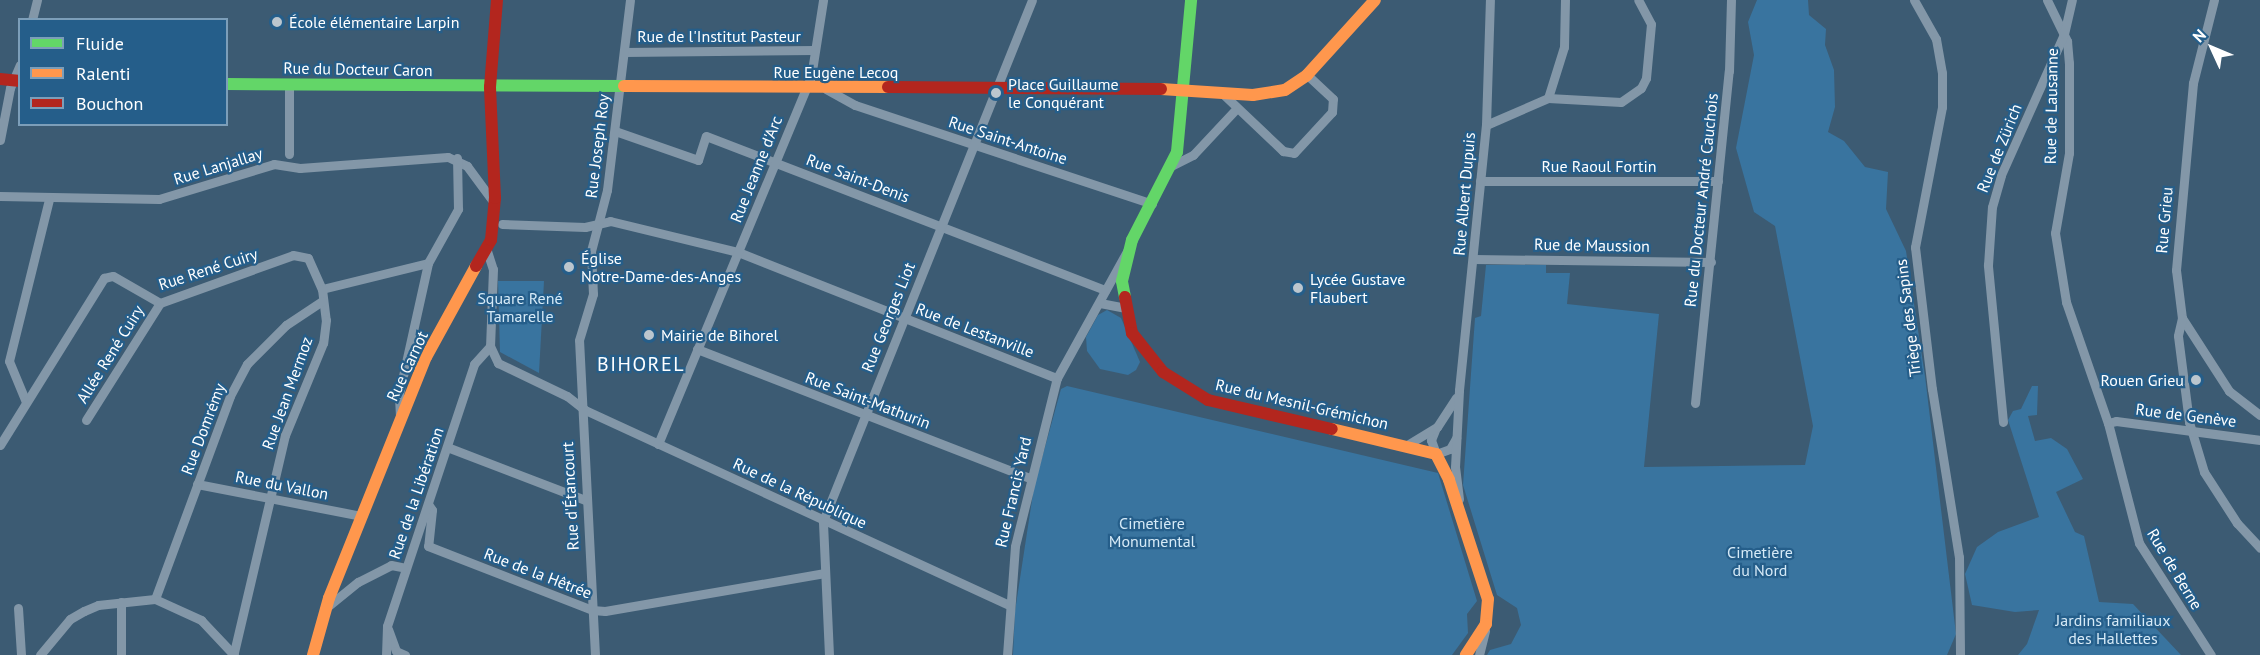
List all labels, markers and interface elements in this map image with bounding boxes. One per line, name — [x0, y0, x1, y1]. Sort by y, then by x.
place label: École élémentaire Larpin — [289, 12, 459, 32]
marker: École élémentaire Larpin — [270, 15, 284, 29]
legend — [18, 18, 228, 126]
north arrow — [2182, 18, 2242, 78]
text: N — [2188, 25, 2210, 46]
street label: Rue de l'Institut Pasteur — [637, 26, 801, 46]
text: Fluide — [76, 32, 124, 55]
street label: Rue de Lausanne — [2040, 48, 2062, 164]
street label: Rue du Docteur Caron — [283, 58, 433, 80]
text: Ralenti — [76, 62, 131, 85]
street label: Rue Eugène Lecoq — [774, 62, 898, 82]
place label: Place Guillaume le Conquérant — [1008, 74, 1119, 112]
marker: Place Guillaume le Conquérant — [989, 86, 1003, 100]
text: Bouchon — [76, 92, 143, 115]
street label: Rue du Docteur André Cauchois — [1680, 92, 1722, 308]
street label: Rue Joseph Roy — [581, 93, 613, 199]
street label: Rue de Zürich — [1972, 101, 2026, 195]
street label: Rue Saint-Antoine — [946, 112, 1070, 168]
street label: Rue Jeanne d'Arc — [726, 113, 786, 225]
street label: Rue Albert Dupuis — [1449, 131, 1479, 257]
street label: Rue Lanjallay — [171, 143, 265, 189]
street label: Rue Saint-Denis — [804, 150, 912, 206]
street label: Rue Raoul Fortin — [1541, 156, 1657, 176]
street label: Rue Grieu — [2152, 186, 2176, 254]
street label: Rue de Maussion — [1534, 234, 1650, 256]
street label: Rue René Cuiry — [156, 244, 260, 294]
place label: Église Notre-Dame-des-Anges — [581, 248, 741, 286]
street label: Triège des Sapins — [1891, 258, 1925, 378]
street label: Rue Georges Liot — [857, 259, 919, 375]
marker: Église Notre-Dame-des-Anges — [562, 260, 576, 274]
place label: Lycée Gustave Flaubert — [1310, 269, 1405, 307]
marker: Lycée Gustave Flaubert — [1291, 281, 1305, 295]
park label: Square René Tamarelle — [477, 288, 563, 326]
street label: Rue de Lestanville — [913, 299, 1037, 361]
street label: Allée René Cuiry — [72, 302, 148, 406]
place label: Mairie de Bihorel — [661, 325, 778, 345]
street label: Rue Carnot — [382, 328, 432, 404]
marker: Mairie de Bihorel — [642, 328, 656, 342]
street label: Rue Jean Mermoz — [258, 334, 316, 452]
district label: BIHOREL — [597, 352, 685, 376]
street label: Rue Saint-Mathurin — [803, 367, 933, 433]
place label: Rouen Grieu — [2101, 370, 2184, 390]
marker: Rouen Grieu — [2189, 373, 2203, 387]
street label: Rue du Mesnil-Grémichon — [1214, 375, 1390, 433]
street label: Rue Domrémy — [177, 381, 229, 477]
street label: Rue de Genève — [2134, 399, 2238, 431]
street label: Rue de la Libération — [384, 425, 448, 561]
street label: Rue Francis Yard — [991, 435, 1035, 549]
street label: Rue d'Étancourt — [558, 441, 582, 551]
street label: Rue de la République — [730, 454, 870, 532]
street label: Rue du Vallon — [234, 467, 330, 503]
park label: Cimetière Monumental — [1109, 513, 1195, 551]
street label: Rue de Berne — [2143, 525, 2207, 613]
park label: Cimetière du Nord — [1727, 542, 1793, 580]
street label: Rue de la Hêtrée — [481, 544, 595, 602]
park label: Jardins familiaux des Hallettes — [2056, 610, 2170, 648]

